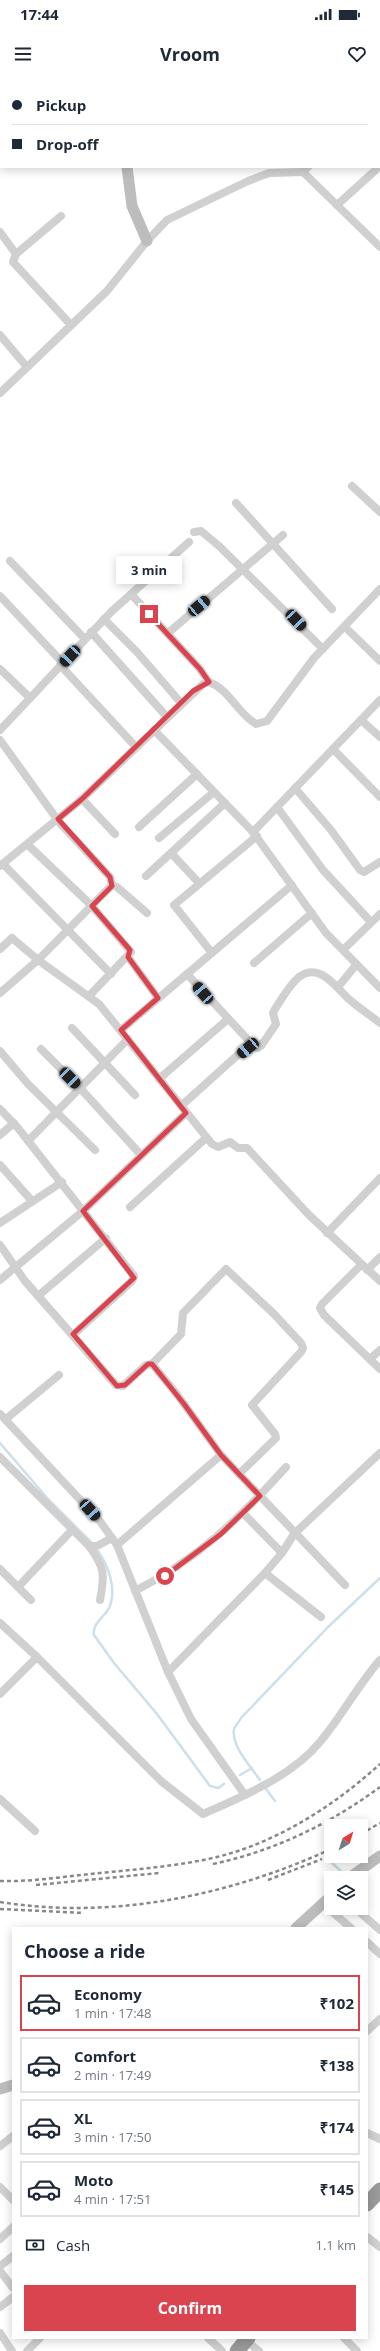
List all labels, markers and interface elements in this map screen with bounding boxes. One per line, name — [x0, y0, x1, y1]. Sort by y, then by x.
text: 17:44 — [20, 4, 59, 24]
text: Vroom — [160, 42, 220, 66]
icon: menu — [12, 43, 34, 65]
icon: heart — [346, 43, 368, 65]
text: Pickup — [36, 95, 86, 115]
text: Drop-off — [36, 134, 98, 154]
callout: 3 min — [116, 556, 182, 584]
text: 3 min — [131, 561, 167, 579]
car — [186, 594, 212, 618]
route end — [140, 605, 158, 623]
car — [283, 607, 309, 633]
car — [57, 643, 83, 669]
car — [191, 980, 215, 1006]
car — [235, 1036, 261, 1060]
car — [57, 1065, 83, 1091]
car — [78, 1497, 102, 1523]
route start — [156, 1567, 174, 1585]
north arrow — [324, 1819, 368, 1863]
map controls — [324, 1819, 368, 1915]
button: layers — [324, 1871, 368, 1915]
text: Choose a ride — [24, 1939, 145, 1963]
text: Economy — [74, 1984, 142, 2004]
icon: car — [26, 1985, 62, 2021]
text: ₹102 — [320, 1993, 354, 2013]
text: 1 min · 17:48 — [74, 2004, 151, 2022]
text: Comfort — [74, 2046, 136, 2066]
icon: car — [26, 2047, 62, 2083]
text: ₹138 — [320, 2055, 354, 2075]
text: 2 min · 17:49 — [74, 2066, 151, 2084]
text: XL — [74, 2108, 92, 2128]
icon: car — [26, 2109, 62, 2145]
text: ₹174 — [320, 2117, 354, 2137]
text: 3 min · 17:50 — [74, 2128, 151, 2146]
text: Moto — [74, 2170, 113, 2190]
icon: car — [26, 2171, 62, 2207]
text: ₹145 — [320, 2179, 354, 2199]
text: 4 min · 17:51 — [74, 2190, 151, 2208]
icon: cash — [24, 2234, 46, 2256]
text: Cash — [56, 2235, 90, 2255]
text: 1.1 km — [315, 2236, 356, 2254]
button: Confirm — [24, 2285, 356, 2331]

